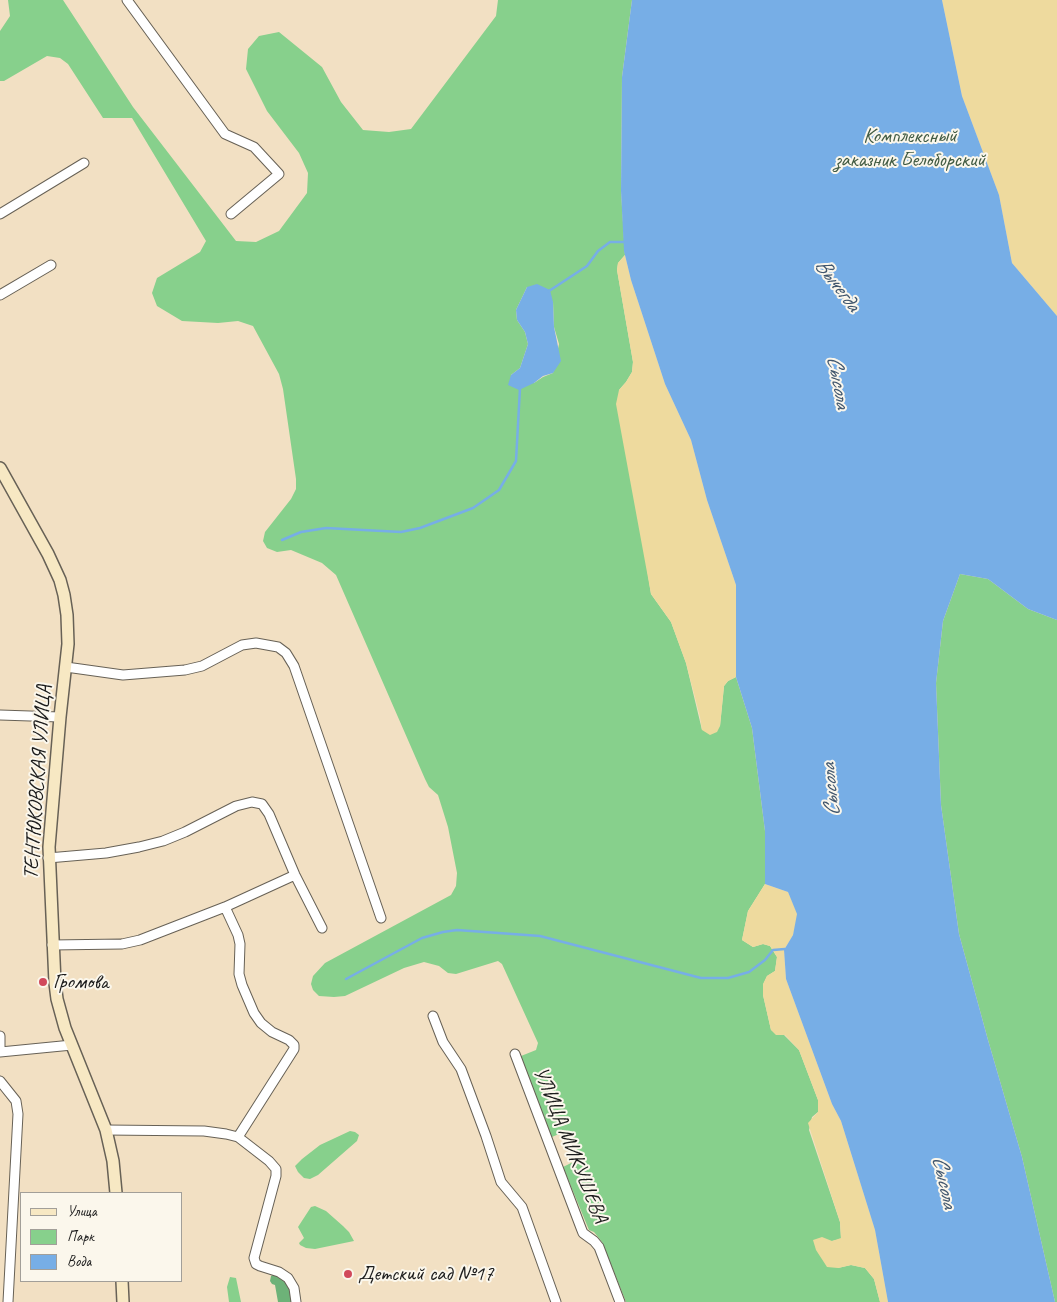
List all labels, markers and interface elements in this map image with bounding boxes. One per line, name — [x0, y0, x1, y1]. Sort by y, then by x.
park label: Комплексный заказник Белоборский — [835, 123, 985, 173]
water label: Вычегда — [809, 253, 865, 317]
water label: Сысола — [820, 354, 856, 410]
street label: ТЕНТЮКОВСКАЯ УЛИЦА — [19, 684, 57, 880]
water label: Сысола — [816, 763, 846, 817]
place label: Громова — [53, 969, 108, 995]
marker: Громова — [37, 976, 49, 988]
street label: УЛИЦА МИКУШЕВА — [527, 1063, 613, 1227]
water label: Сысола — [926, 1153, 962, 1211]
legend — [20, 1192, 182, 1282]
text: Улица — [67, 1202, 97, 1221]
text: Парк — [67, 1227, 94, 1246]
text: Вода — [67, 1252, 91, 1271]
place label: Детский сад №17 — [358, 1261, 493, 1287]
marker: Детский сад №17 — [342, 1268, 354, 1280]

